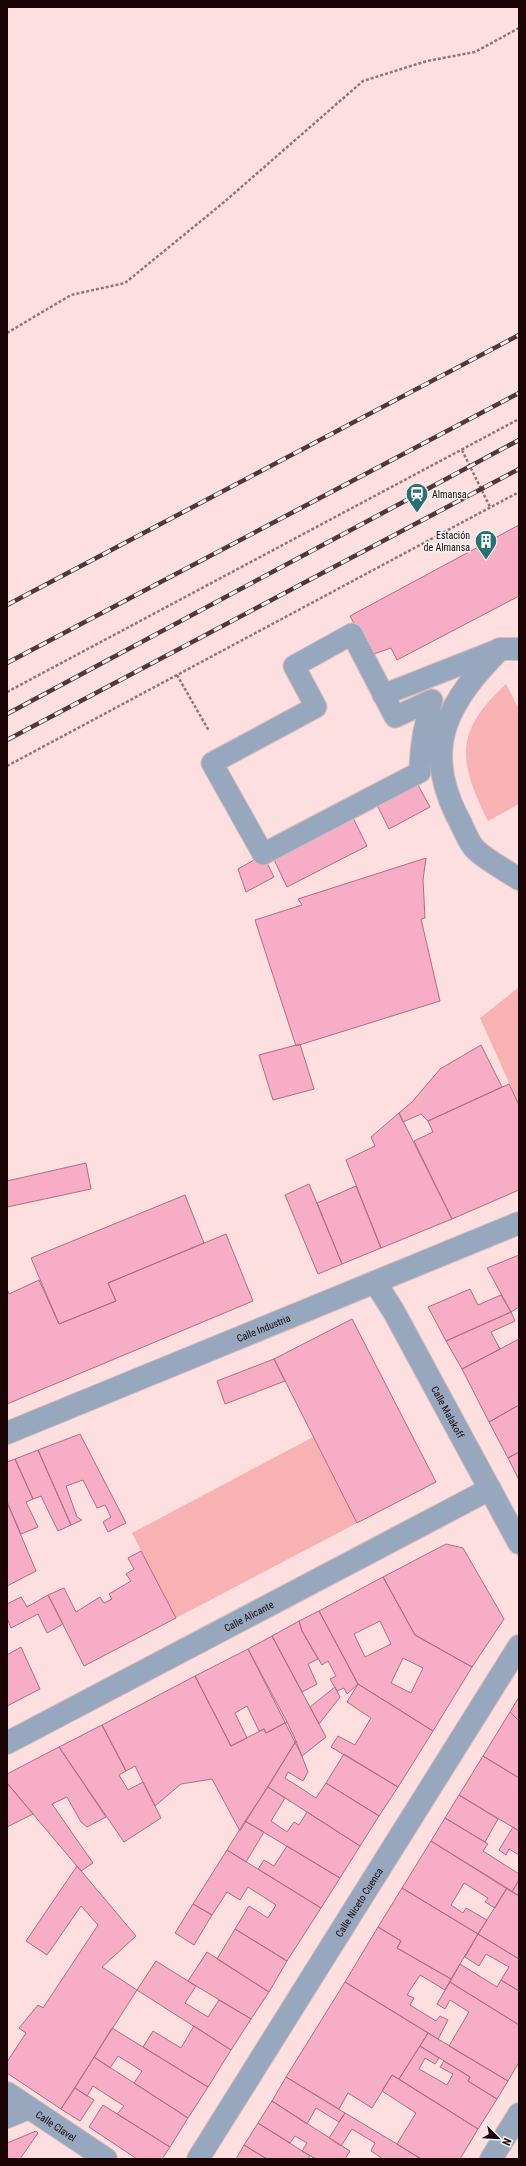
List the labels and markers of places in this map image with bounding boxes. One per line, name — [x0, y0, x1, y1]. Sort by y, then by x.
station icon: Almansa — [404, 481, 430, 514]
place label: Almansa — [432, 489, 467, 500]
building icon: Estación de Almansa — [473, 528, 499, 561]
place label: Estación de Almansa — [423, 530, 470, 553]

